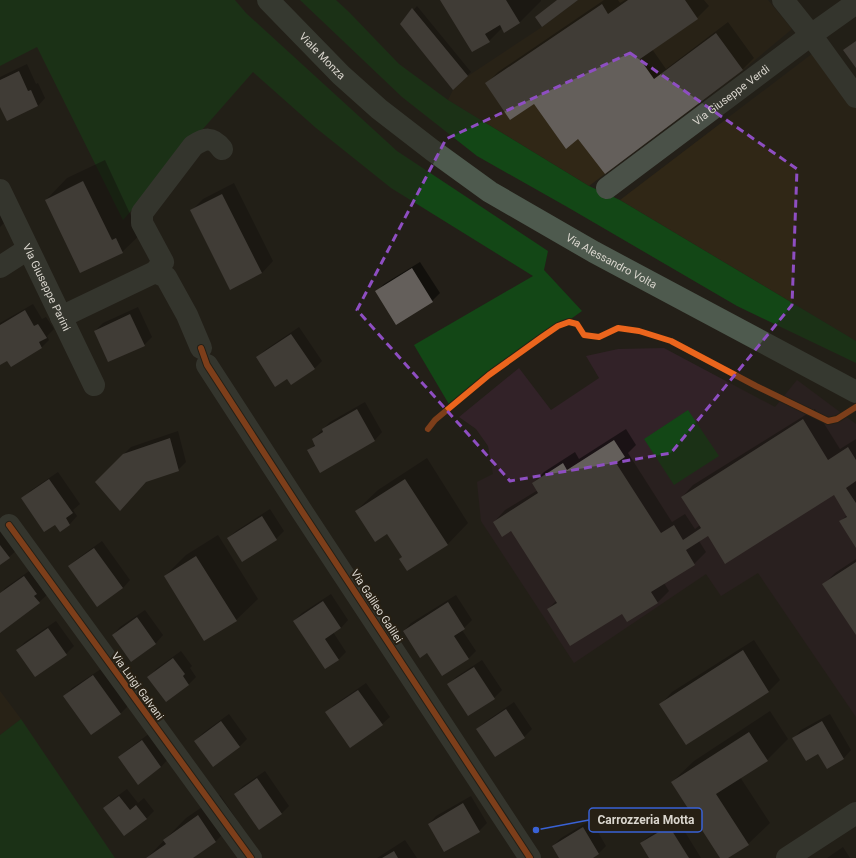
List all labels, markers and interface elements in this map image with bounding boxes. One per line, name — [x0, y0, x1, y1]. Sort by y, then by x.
street label: Viale Monza — [296, 30, 348, 83]
street label: Via Giuseppe Verdi — [690, 62, 772, 128]
street label: Via Alessandro Volta — [563, 231, 659, 291]
street label: Via Giuseppe Parini — [20, 242, 73, 333]
street label: Via Galileo Galilei — [348, 567, 405, 645]
street label: Via Luigi Galvani — [109, 650, 167, 723]
callout: Carrozzeria Motta — [589, 808, 702, 832]
text: Carrozzeria Motta — [598, 813, 695, 827]

